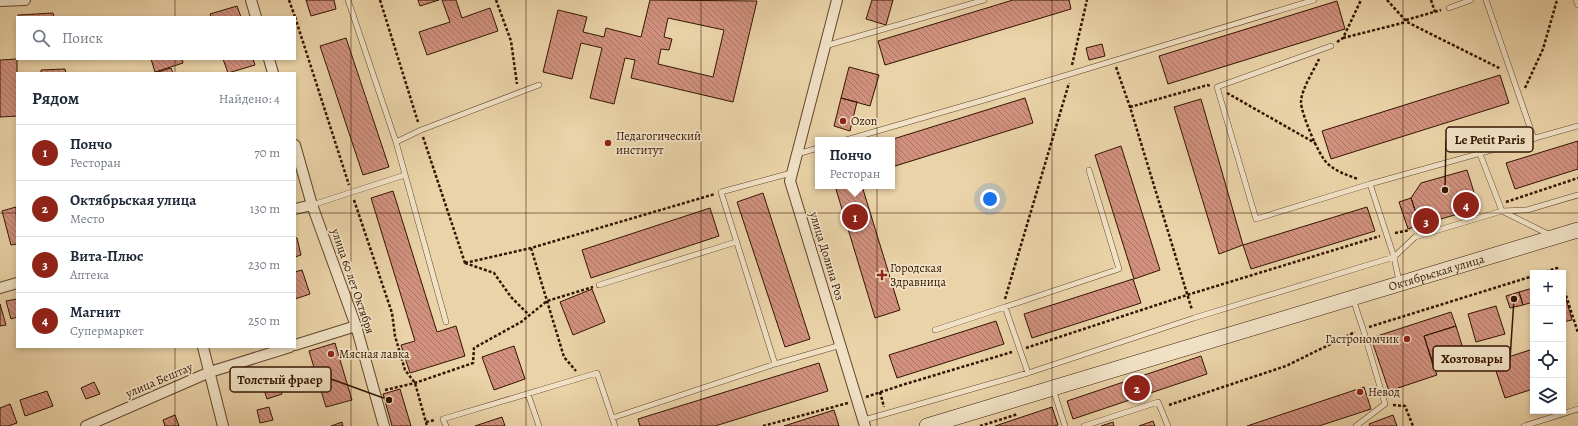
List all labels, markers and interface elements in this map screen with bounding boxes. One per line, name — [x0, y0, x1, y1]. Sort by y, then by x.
search box — [16, 16, 296, 60]
icon: search — [30, 27, 52, 49]
text: Поиск — [62, 28, 103, 48]
text: Рядом — [32, 87, 79, 110]
text: Найдено: 4 — [219, 90, 280, 107]
place label: Ozon — [851, 113, 878, 129]
marker: Ozon — [838, 116, 848, 126]
callout: Le Petit Paris — [1446, 127, 1533, 152]
place label: Педагогический институт — [616, 128, 701, 158]
text: Le Petit Paris — [1455, 131, 1525, 148]
text: Пончо — [70, 134, 112, 154]
popup — [815, 137, 895, 189]
marker: Педагогический институт — [603, 138, 613, 148]
text: 1 — [43, 144, 47, 161]
text: 70 m — [254, 144, 280, 161]
text: Пончо — [830, 145, 872, 165]
text: Ресторан — [70, 154, 121, 171]
text: Ресторан — [830, 165, 880, 182]
your location — [980, 189, 1000, 209]
text: Октябрьская улица — [70, 190, 196, 210]
pin: 4 — [1453, 190, 1479, 220]
text: 2 — [42, 200, 48, 217]
text: 130 m — [250, 200, 280, 217]
pin: 1 — [842, 202, 868, 232]
pin: 3 — [1413, 206, 1439, 236]
street label: улица Долина Роз — [806, 209, 848, 302]
text: Место — [70, 210, 105, 227]
street label: улица 60 лет Октября — [327, 225, 379, 336]
text: Вита-Плюс — [70, 246, 143, 266]
street label: Октябрьская улица — [1387, 251, 1487, 295]
text: 3 — [42, 256, 48, 273]
text: 230 m — [248, 256, 280, 273]
place label: Городская Здравница — [890, 260, 946, 290]
text: Аптека — [70, 266, 109, 283]
marker: Городская Здравница — [877, 270, 887, 280]
map controls — [1530, 270, 1566, 414]
button: + — [1530, 270, 1566, 306]
text: Магнит — [70, 302, 121, 322]
button: − — [1530, 306, 1566, 342]
text: 4 — [42, 312, 48, 329]
text: 250 m — [248, 312, 280, 329]
text: Супермаркет — [70, 322, 144, 339]
place label: Гастрономчик — [1325, 331, 1399, 347]
marker: Гастрономчик — [1402, 334, 1412, 344]
button: locate — [1530, 342, 1566, 378]
place label: Мясная лавка — [339, 346, 410, 362]
callout: Хозтовары — [1433, 346, 1510, 371]
marker: Мясная лавка — [326, 349, 336, 359]
text: Хозтовары — [1441, 350, 1503, 367]
street label: улица Бештау — [122, 358, 196, 402]
callout: Толстый фраер — [230, 367, 331, 392]
text: Толстый фраер — [237, 371, 323, 388]
pin: 2 — [1124, 373, 1150, 403]
button: layers — [1530, 378, 1566, 414]
place label: Невод — [1368, 384, 1400, 400]
marker: Невод — [1355, 387, 1365, 397]

